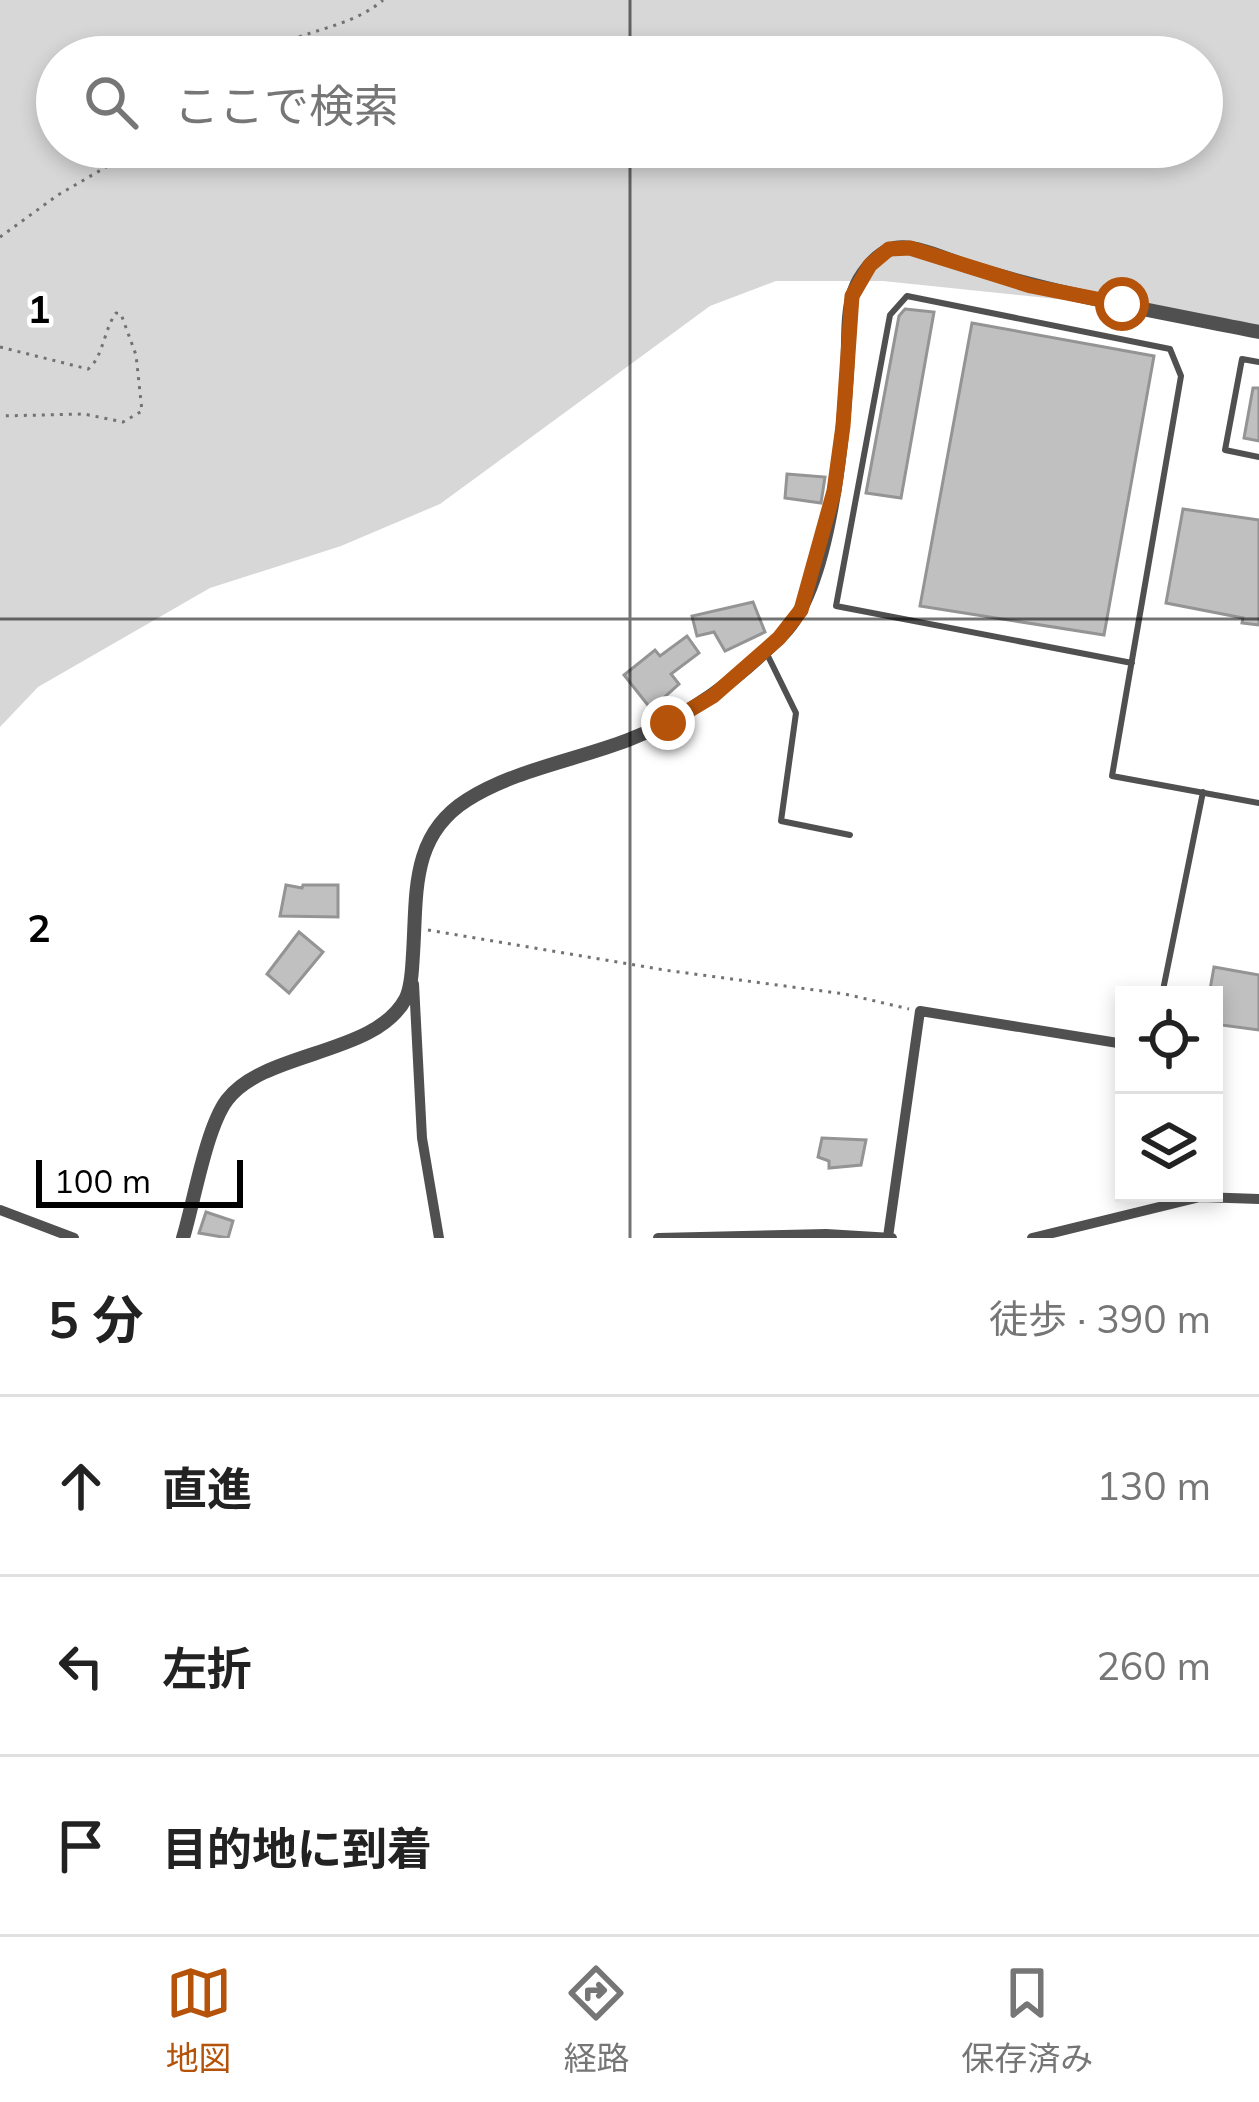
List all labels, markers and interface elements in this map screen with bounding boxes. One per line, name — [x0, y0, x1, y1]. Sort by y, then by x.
search box — [36, 36, 1223, 168]
icon: search — [78, 69, 144, 135]
text: ここで検索 — [174, 77, 399, 133]
route start — [1095, 277, 1149, 331]
text: 1 — [27, 284, 51, 333]
route end — [641, 696, 695, 750]
text: 2 — [27, 903, 51, 952]
map controls — [1115, 986, 1223, 1202]
button: locate — [1115, 986, 1223, 1094]
button: layers — [1115, 1094, 1223, 1202]
scale bar — [36, 1154, 243, 1207]
text: 100 m — [54, 1160, 151, 1201]
text: 5 分 — [48, 1287, 144, 1351]
text: 徒歩 · 390 m — [989, 1294, 1211, 1343]
icon: ahead — [48, 1453, 114, 1519]
text: 直進 — [162, 1460, 252, 1516]
text: 130 m — [1096, 1461, 1211, 1510]
icon: left — [48, 1633, 114, 1699]
text: 左折 — [162, 1640, 252, 1696]
text: 260 m — [1096, 1641, 1211, 1690]
icon: arrive — [48, 1813, 114, 1879]
text: 目的地に到着 — [162, 1820, 432, 1876]
tab: 地図 — [166, 1960, 232, 2080]
tab: 経路 — [563, 1960, 629, 2080]
tab: 保存済み — [961, 1960, 1093, 2080]

